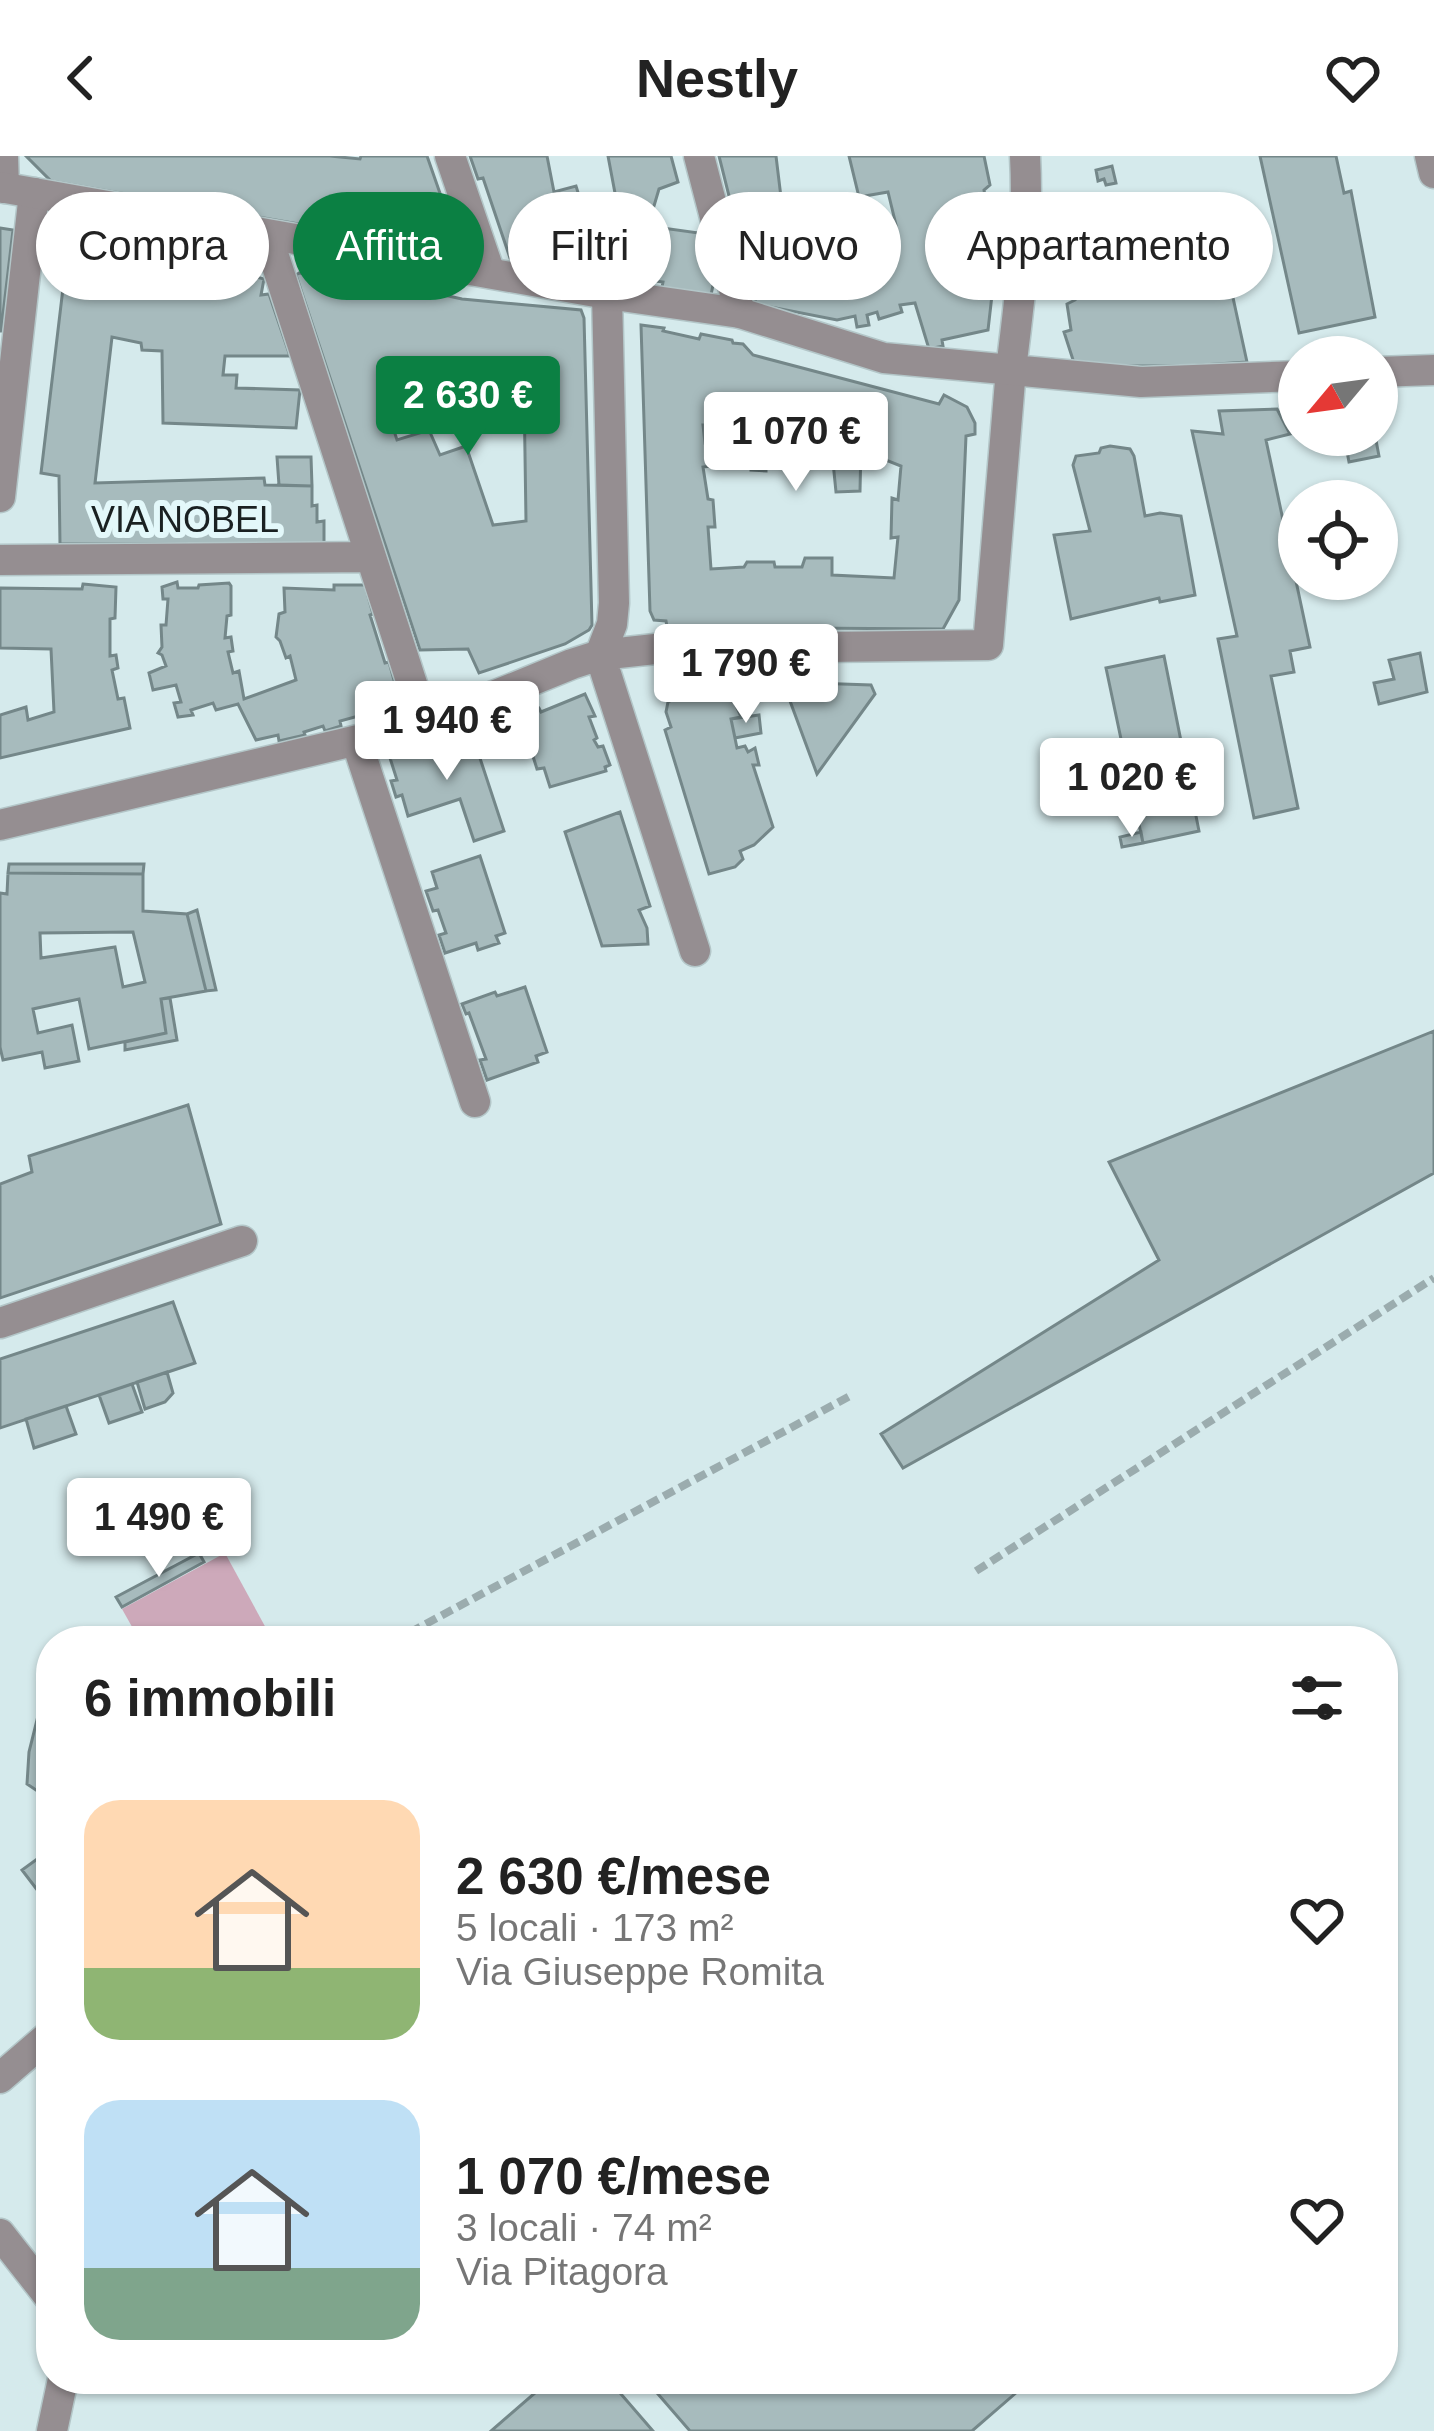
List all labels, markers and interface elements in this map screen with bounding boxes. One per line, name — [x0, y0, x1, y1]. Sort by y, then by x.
icon: back — [48, 45, 114, 111]
icon: heart — [1320, 45, 1386, 111]
text: Nestly — [636, 48, 798, 108]
chip: Compra — [36, 192, 269, 300]
chip: Affitta — [293, 192, 484, 300]
chip: Filtri — [508, 192, 671, 300]
chip: Nuovo — [695, 192, 901, 300]
chip: Appartamento — [925, 192, 1273, 300]
north arrow — [1278, 336, 1398, 456]
map controls — [1278, 336, 1398, 600]
pin: 2 630 € — [357, 356, 579, 458]
text: 2 630 € — [403, 373, 533, 416]
pin: 1 070 € — [685, 392, 907, 494]
text: 1 070 € — [731, 409, 861, 452]
button: locate — [1278, 480, 1398, 600]
street label: VIA NOBEL — [91, 499, 279, 540]
pin: 1 790 € — [635, 624, 857, 726]
text: 1 790 € — [681, 641, 811, 684]
pin: 1 940 € — [336, 681, 558, 783]
text: 1 940 € — [382, 698, 512, 741]
pin: 1 020 € — [1021, 738, 1243, 840]
text: 1 020 € — [1067, 755, 1197, 798]
pin: 1 490 € — [48, 1478, 270, 1580]
text: 1 490 € — [94, 1495, 224, 1538]
icon: filters — [1284, 1665, 1350, 1731]
text: 6 immobili — [84, 1670, 336, 1727]
icon: home — [180, 1848, 324, 1992]
text: 2 630 €/mese — [456, 1848, 771, 1905]
icon: heart — [1284, 1887, 1350, 1953]
text: 5 locali · 173 m² — [456, 1906, 733, 1949]
text: Via Giuseppe Romita — [456, 1950, 824, 1993]
icon: home — [180, 2148, 324, 2292]
text: 1 070 €/mese — [456, 2148, 771, 2205]
icon: heart — [1284, 2187, 1350, 2253]
text: 3 locali · 74 m² — [456, 2206, 712, 2249]
text: Via Pitagora — [456, 2250, 668, 2293]

